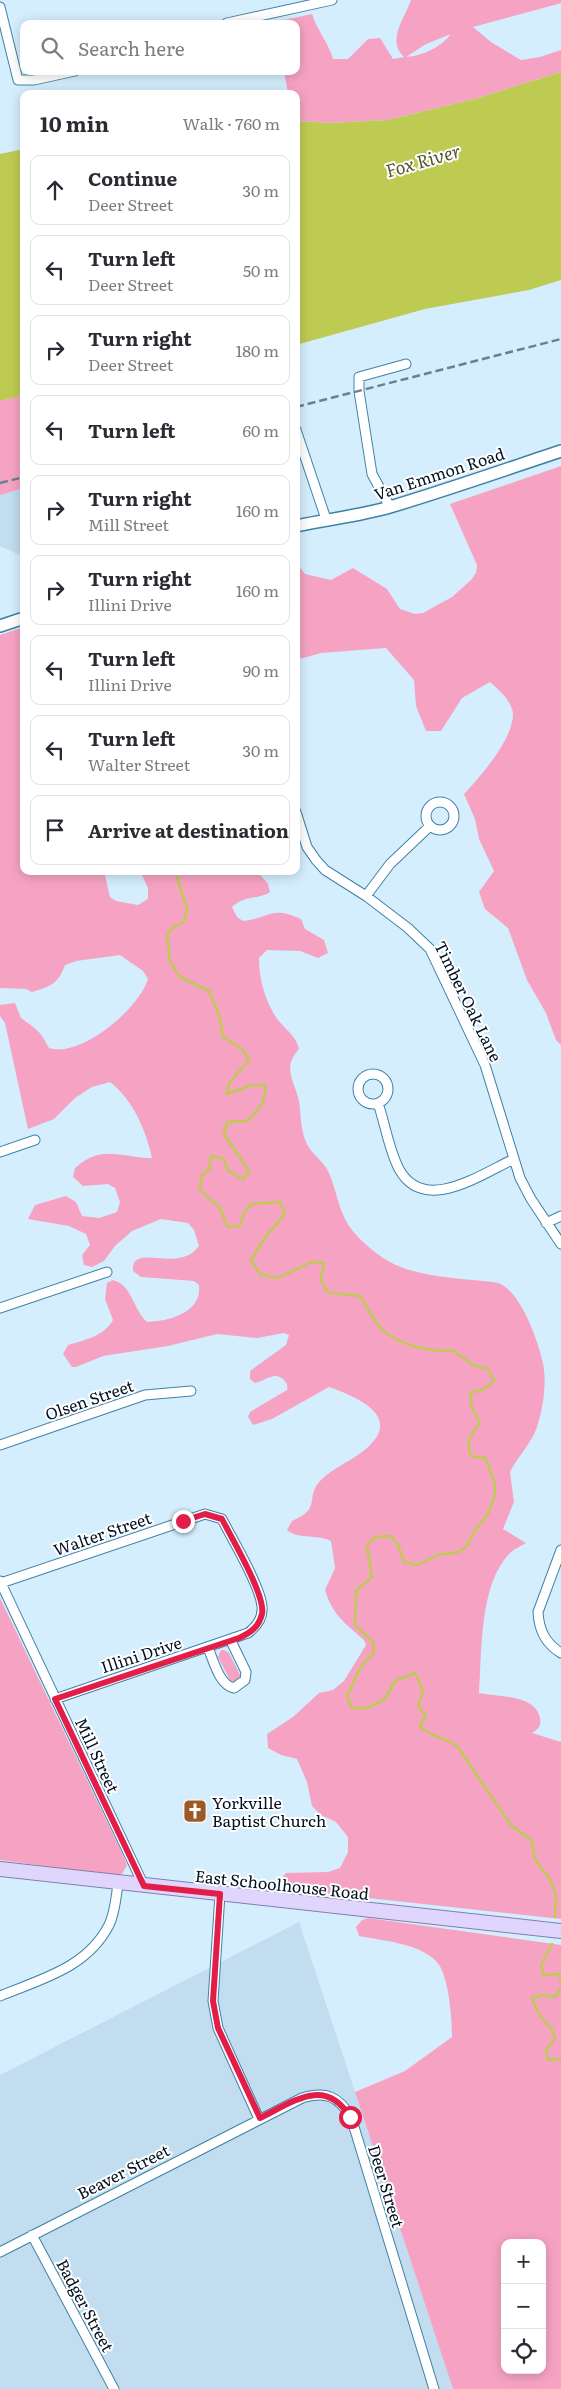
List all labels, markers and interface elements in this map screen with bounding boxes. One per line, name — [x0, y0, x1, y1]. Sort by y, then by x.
search box — [20, 20, 300, 75]
icon: search — [38, 34, 66, 62]
text: Search here — [78, 34, 185, 62]
text: 10 min — [40, 107, 109, 138]
text: Walk · 760 m — [183, 111, 280, 135]
water label: Fox River — [382, 136, 464, 184]
text: Continue — [88, 164, 177, 192]
icon: ahead — [41, 176, 69, 204]
text: 30 m — [242, 178, 279, 202]
text: Deer Street — [88, 192, 173, 216]
text: Turn left — [88, 244, 175, 272]
icon: left — [41, 256, 69, 284]
text: 50 m — [243, 258, 279, 282]
text: Deer Street — [88, 272, 173, 296]
text: Turn right — [88, 324, 192, 352]
icon: right — [41, 336, 69, 364]
text: 180 m — [236, 338, 279, 362]
text: Deer Street — [88, 352, 173, 376]
icon: left — [41, 416, 69, 444]
text: Turn left — [88, 416, 175, 444]
text: 60 m — [242, 418, 279, 442]
street label: Van Emmon Road — [371, 441, 507, 505]
text: Turn right — [88, 484, 192, 512]
icon: right — [41, 496, 69, 524]
text: 160 m — [236, 498, 279, 522]
text: Mill Street — [88, 512, 169, 536]
text: Turn right — [88, 564, 192, 592]
icon: right — [41, 576, 69, 604]
text: 160 m — [236, 578, 279, 602]
text: Illini Drive — [88, 592, 172, 616]
text: Turn left — [88, 644, 175, 672]
icon: left — [41, 656, 69, 684]
text: 90 m — [243, 658, 279, 682]
text: Illini Drive — [88, 672, 172, 696]
text: Turn left — [88, 724, 175, 752]
icon: left — [41, 736, 69, 764]
text: 30 m — [242, 738, 279, 762]
text: Walter Street — [88, 752, 190, 776]
icon: arrive — [41, 816, 69, 844]
text: Arrive at destination — [88, 816, 289, 844]
street label: Timber Oak Lane — [429, 936, 509, 1066]
street label: Olsen Street — [41, 1372, 137, 1425]
street label: Walter Street — [50, 1505, 155, 1561]
route end — [172, 1510, 195, 1533]
street label: Illini Drive — [97, 1630, 185, 1678]
street label: Mill Street — [70, 1713, 126, 1797]
place label: Yorkville Baptist Church — [212, 1790, 327, 1832]
church icon: Yorkville Baptist Church — [182, 1798, 208, 1824]
street label: East Schoolhouse Road — [194, 1863, 370, 1905]
route start — [339, 2106, 362, 2129]
street label: Beaver Street — [73, 2137, 174, 2205]
street label: Deer Street — [363, 2142, 411, 2231]
map controls — [501, 2239, 546, 2374]
button: + — [501, 2239, 546, 2284]
street label: Badger Street — [51, 2254, 121, 2356]
button: − — [501, 2284, 546, 2329]
button: locate — [501, 2329, 546, 2374]

